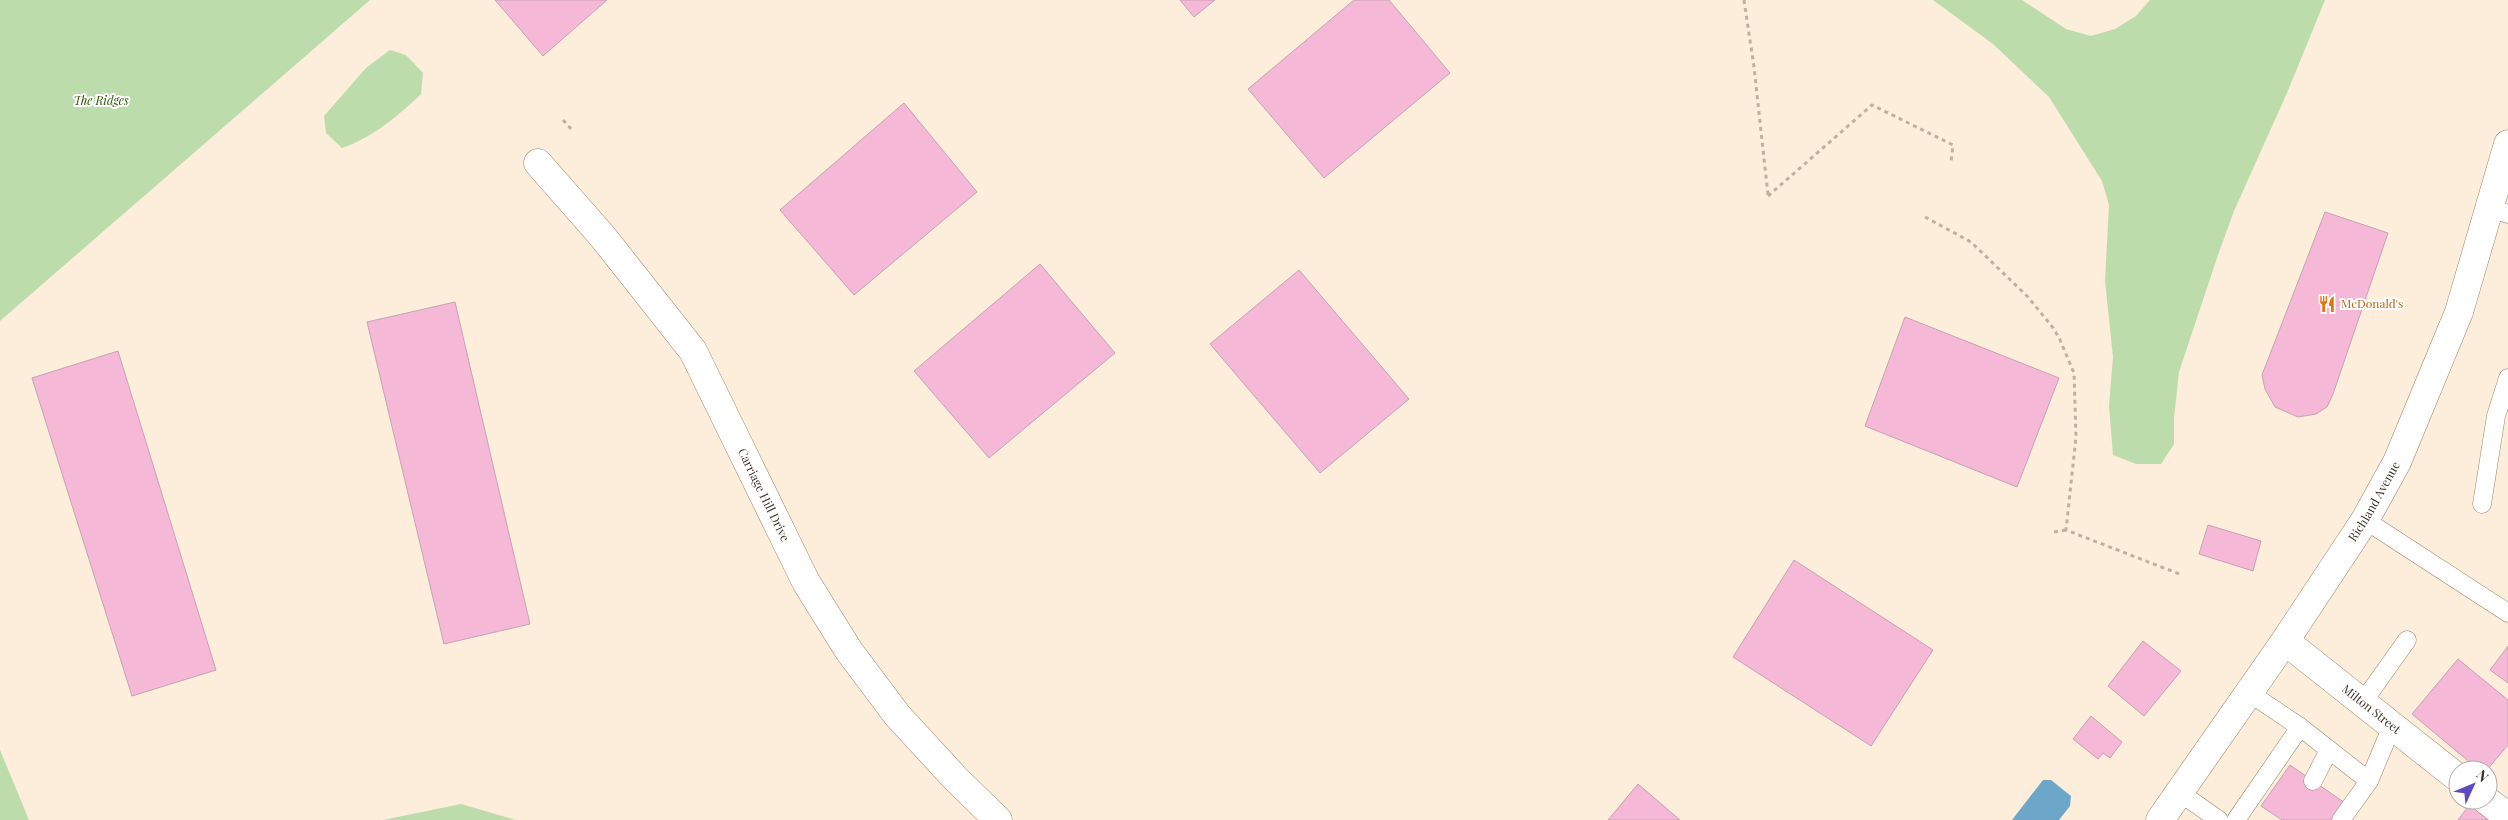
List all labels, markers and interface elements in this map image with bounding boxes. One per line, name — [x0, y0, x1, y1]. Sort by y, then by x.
park label: The Ridges — [73, 92, 129, 108]
restaurant icon: McDonald's — [2317, 294, 2337, 314]
place label: McDonald's — [2341, 295, 2403, 311]
street label: Carriage Hill Drive — [735, 445, 794, 544]
street label: Richland Avenue — [2344, 458, 2403, 544]
street label: Milton Street — [2339, 680, 2405, 737]
north arrow — [2448, 760, 2498, 810]
text: N — [2472, 765, 2493, 786]

